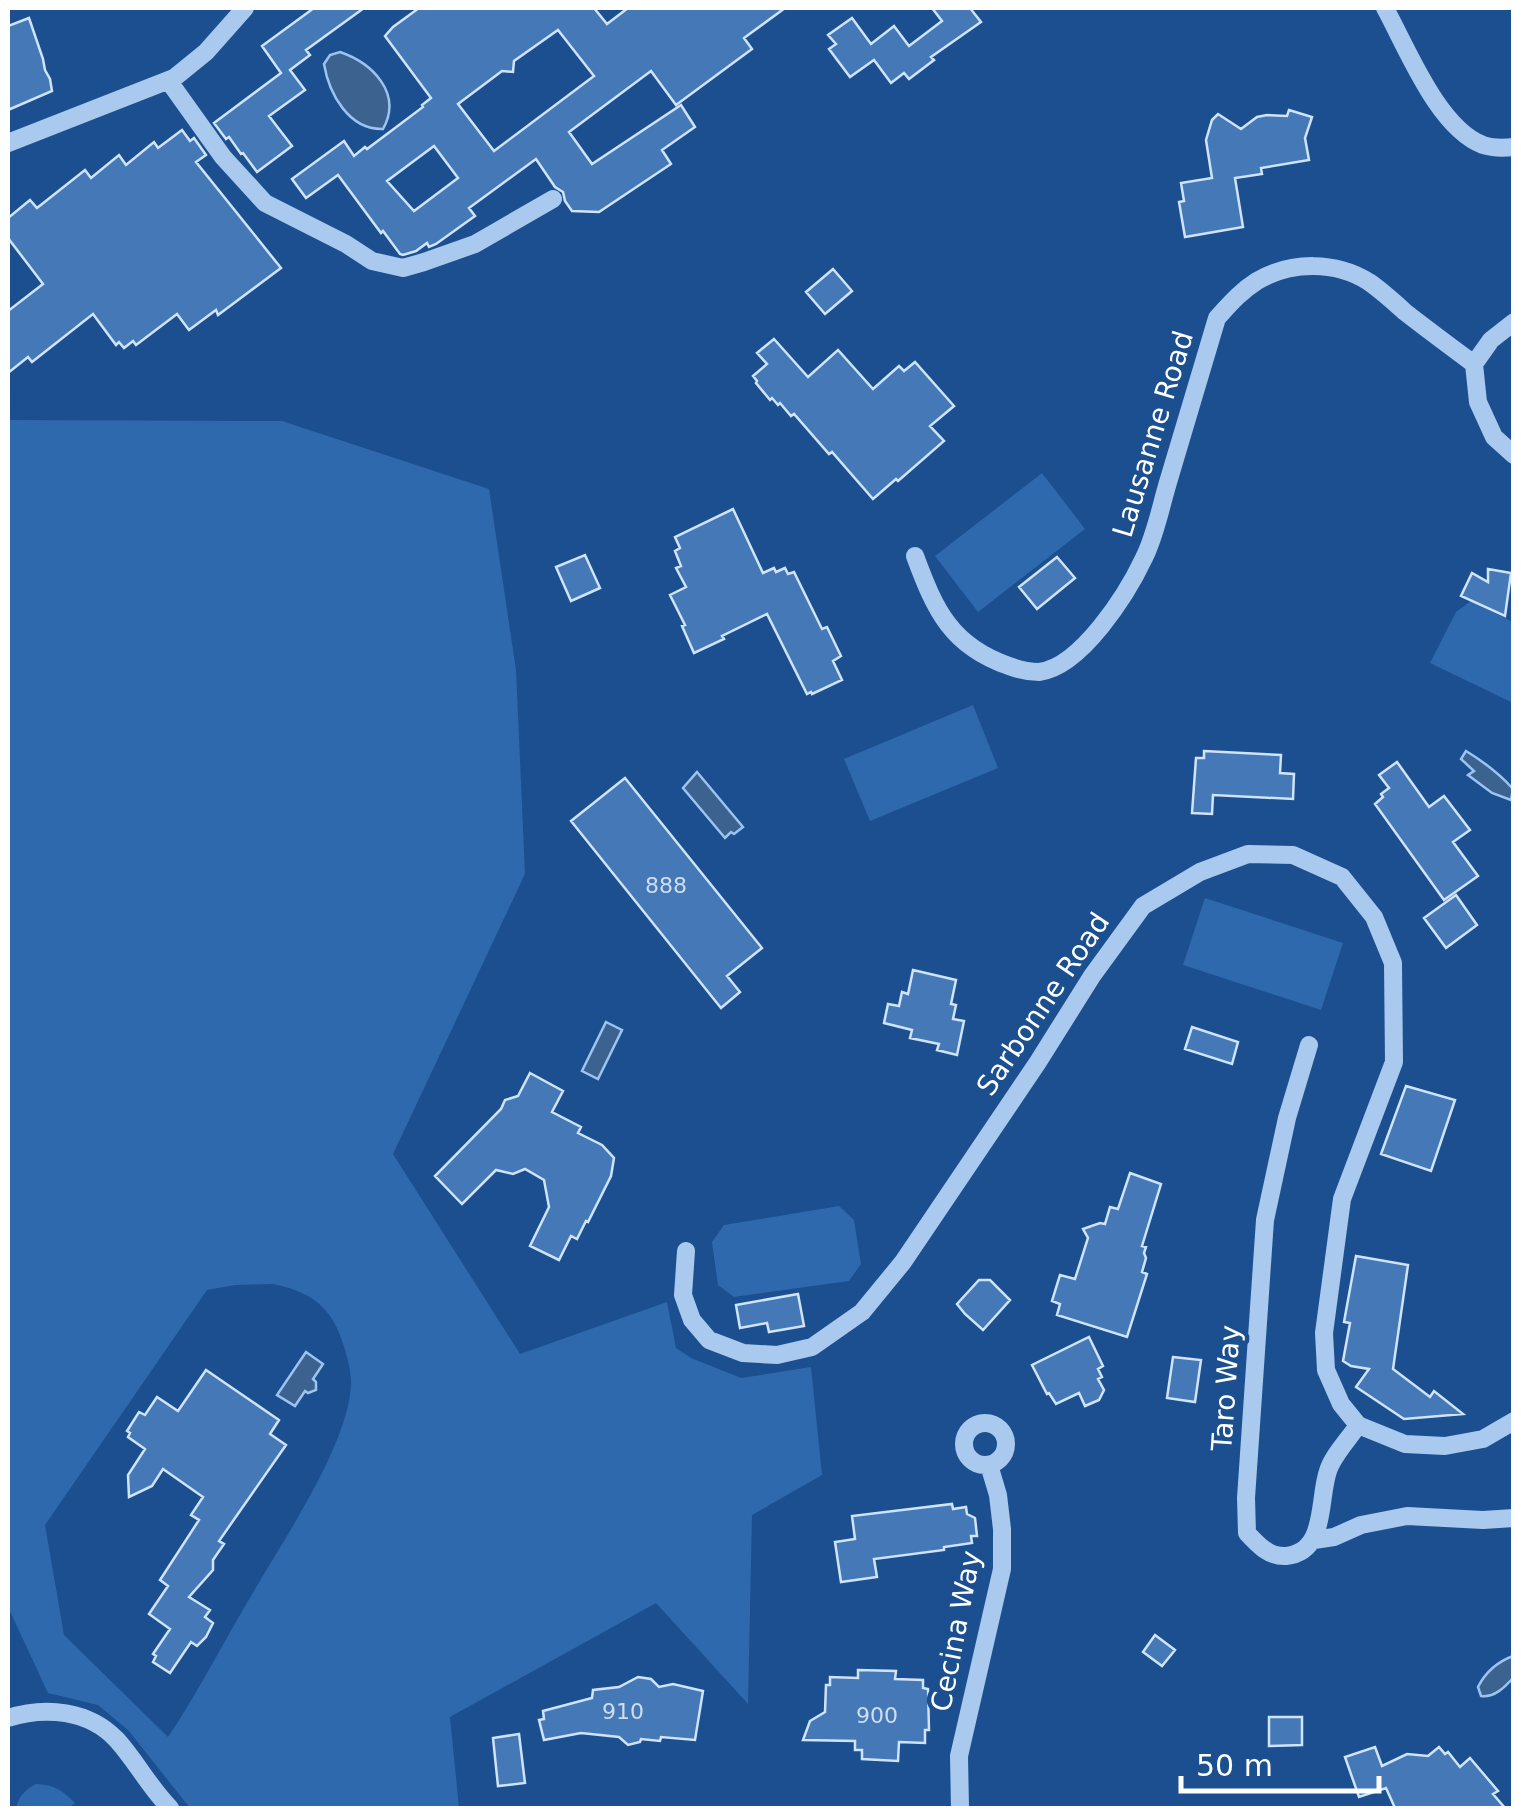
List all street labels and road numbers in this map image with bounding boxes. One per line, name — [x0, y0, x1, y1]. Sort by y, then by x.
street label: Lausanne Road — [1106, 327, 1200, 541]
street label: Sarbonne Road — [970, 906, 1116, 1102]
street label: Taro Way — [1205, 1324, 1247, 1453]
street label: Cecina Way — [924, 1548, 988, 1714]

